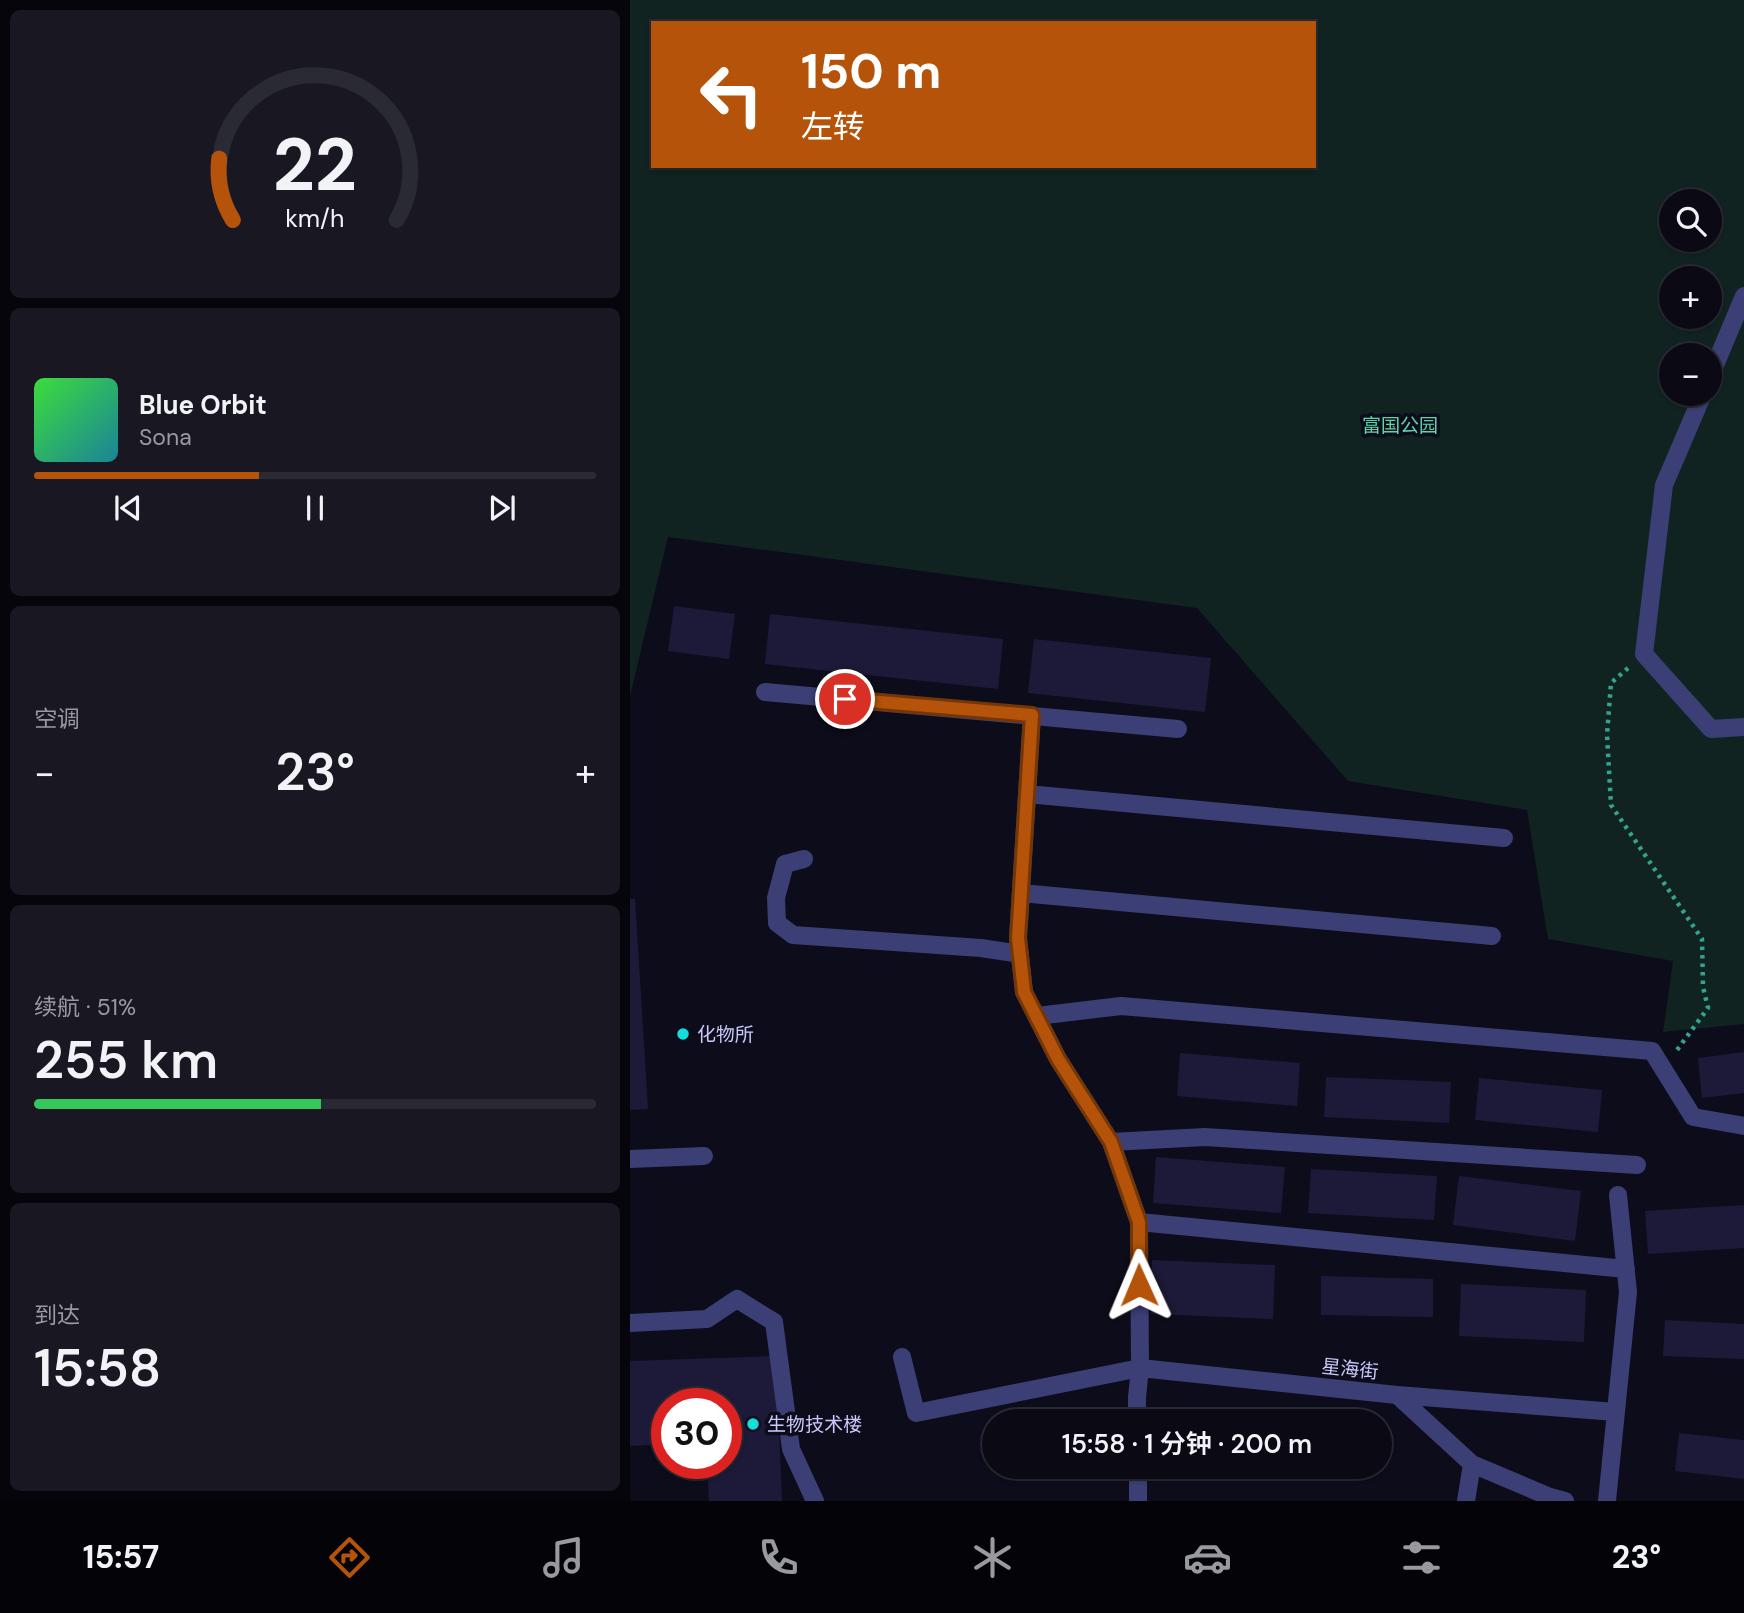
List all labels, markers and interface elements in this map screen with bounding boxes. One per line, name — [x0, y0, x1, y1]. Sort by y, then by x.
text: 150 m — [801, 39, 941, 103]
icon: left — [686, 49, 777, 140]
text: 左转 — [801, 106, 865, 148]
text: 22 — [273, 118, 357, 213]
map controls — [1659, 189, 1722, 406]
button: search — [1659, 189, 1722, 252]
text: km/h — [285, 202, 345, 235]
button: + — [1659, 266, 1722, 329]
button: − — [1659, 343, 1722, 406]
text: Blue Orbit — [139, 388, 267, 422]
park label: 富国公园 — [1362, 413, 1438, 438]
text: Sona — [139, 422, 192, 452]
icon: previous — [109, 489, 147, 527]
icon: pause — [296, 489, 334, 527]
icon: next — [483, 489, 521, 527]
pin — [815, 669, 875, 729]
icon: arrive — [826, 680, 864, 718]
text: 空调 — [34, 704, 80, 734]
text: 23° — [275, 738, 355, 806]
text: − — [34, 748, 55, 798]
text: + — [575, 748, 596, 798]
text: 续航 · 51% — [34, 992, 136, 1022]
place label: 化物所 — [697, 1022, 754, 1047]
text: 255 km — [34, 1026, 218, 1094]
marker: 化物所 — [675, 1026, 691, 1042]
position arrow — [1102, 1248, 1176, 1322]
text: 到达 — [34, 1300, 80, 1330]
text: 15:58 — [34, 1334, 161, 1402]
street label: 星海街 — [1320, 1354, 1380, 1384]
speed limit sign: 30 — [651, 1388, 742, 1479]
place label: 生物技术楼 — [767, 1412, 862, 1437]
marker: 生物技术楼 — [745, 1416, 761, 1432]
text: 15:58 · 1 分钟 · 200 m — [1062, 1427, 1312, 1461]
icon: directions — [325, 1533, 374, 1582]
icon: music — [539, 1533, 588, 1582]
icon: phone — [754, 1533, 803, 1582]
icon: climate — [968, 1533, 1017, 1582]
icon: car — [1183, 1533, 1232, 1582]
icon: filters — [1397, 1533, 1446, 1582]
text: 15:57 — [83, 1536, 159, 1578]
text: 23° — [1612, 1536, 1661, 1578]

